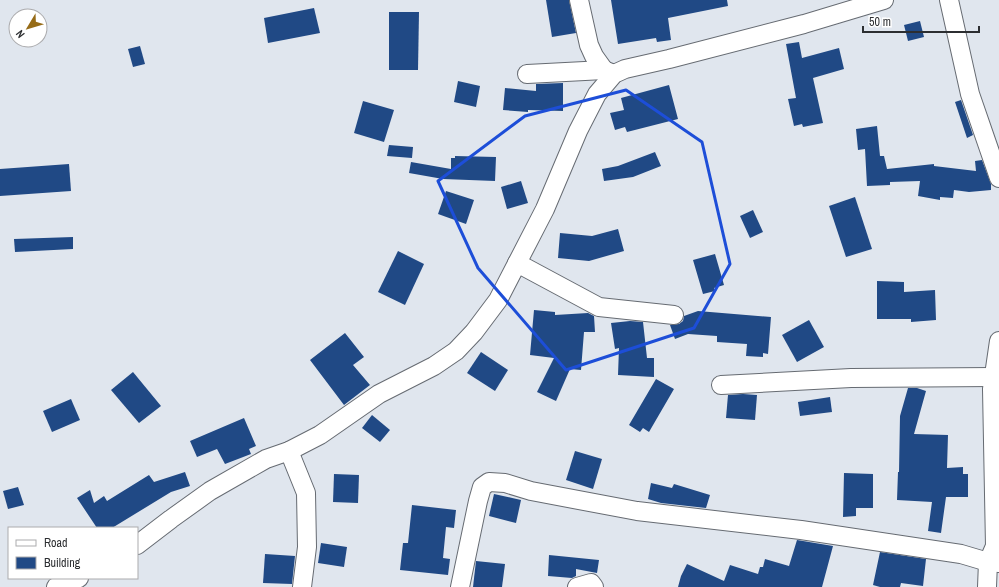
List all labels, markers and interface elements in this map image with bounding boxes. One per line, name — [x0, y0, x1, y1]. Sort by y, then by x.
north arrow — [8, 8, 48, 48]
scale bar — [863, 8, 979, 34]
text: 50 m — [869, 14, 891, 30]
text: N — [13, 27, 28, 41]
legend — [8, 527, 138, 579]
text: Road — [44, 535, 68, 551]
text: Building — [44, 555, 81, 571]

